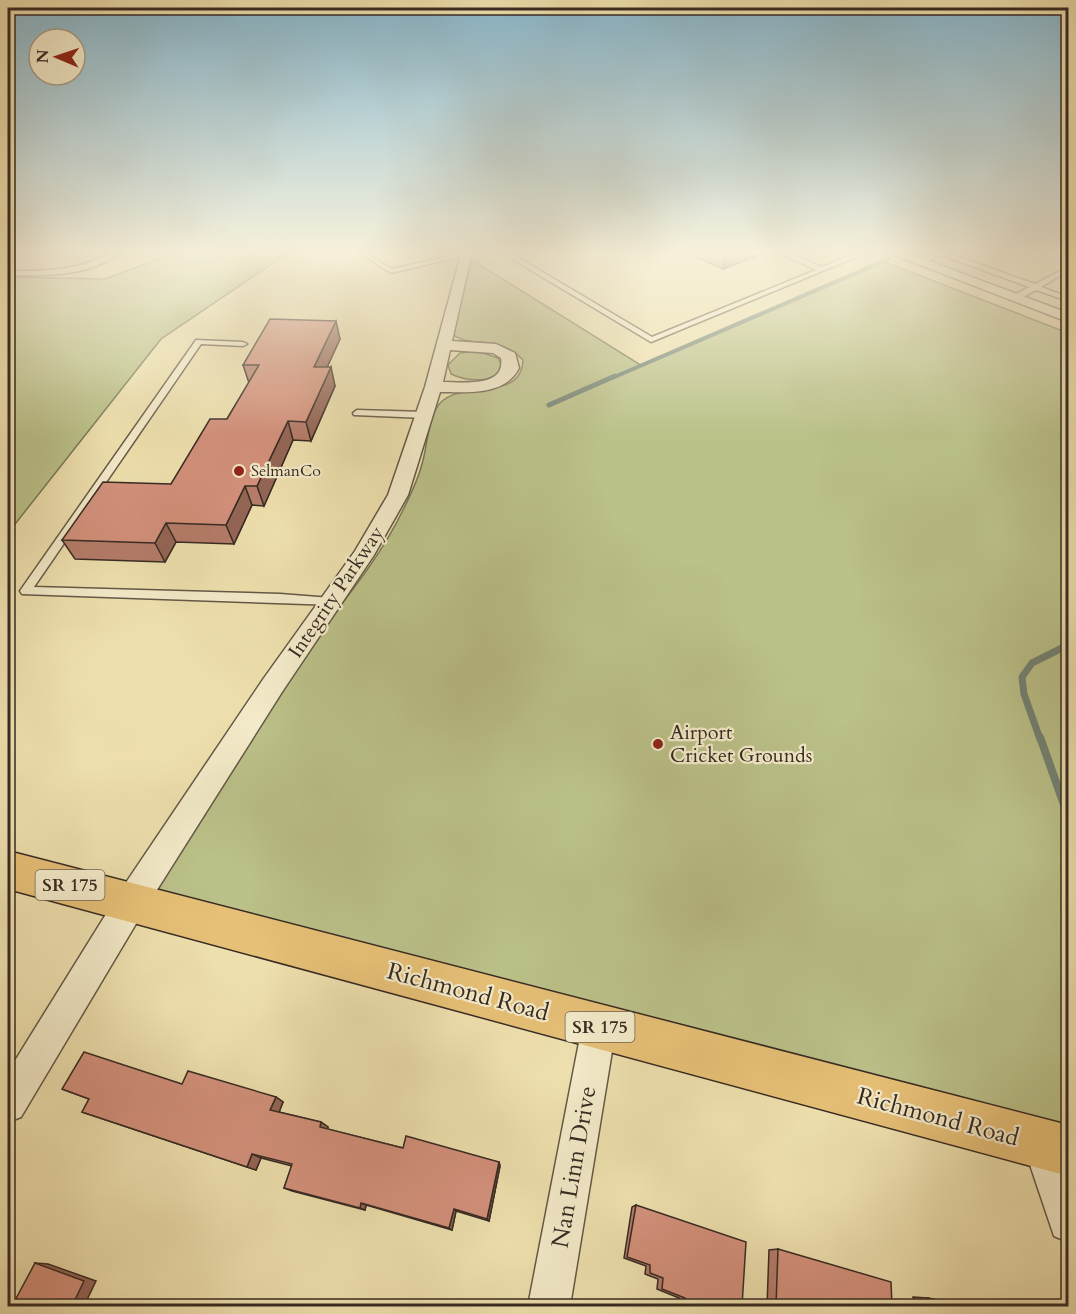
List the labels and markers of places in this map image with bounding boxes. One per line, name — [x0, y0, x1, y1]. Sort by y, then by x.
place label: SelmanCo — [251, 460, 321, 482]
marker: SelmanCo — [232, 464, 246, 478]
place label: Airport Cricket Grounds — [670, 719, 812, 769]
marker: Airport Cricket Grounds — [651, 737, 665, 751]

